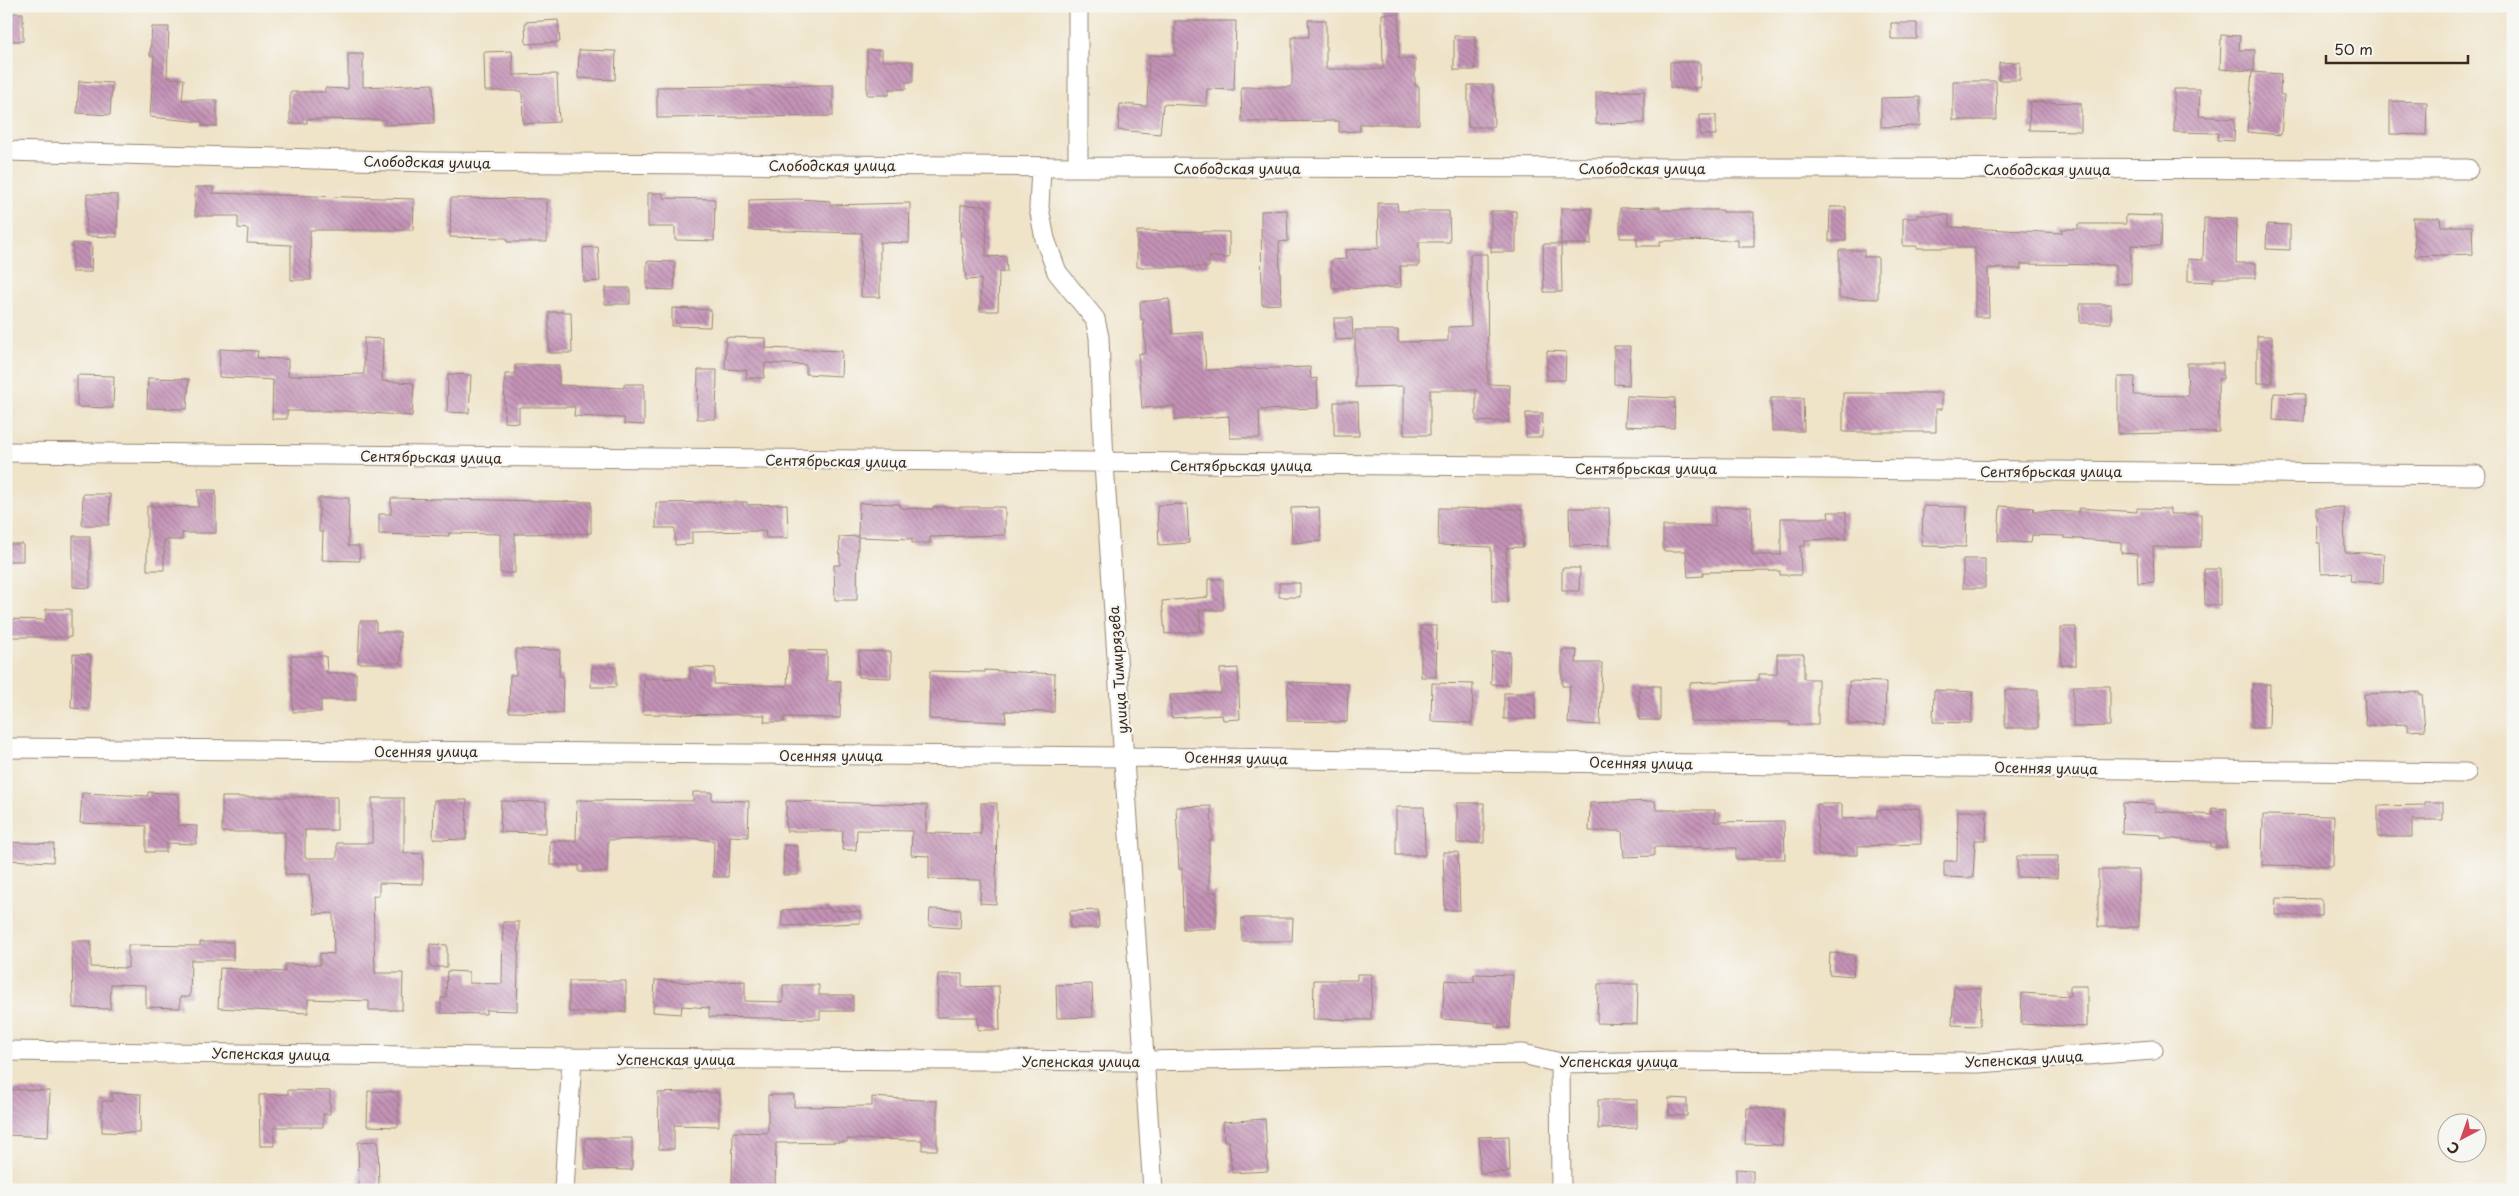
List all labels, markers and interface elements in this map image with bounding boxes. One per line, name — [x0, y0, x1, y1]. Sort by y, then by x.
scale bar — [2326, 32, 2469, 64]
text: 50 m — [2334, 37, 2373, 60]
street label: Слободская улица — [363, 150, 491, 174]
street label: Слободская улица — [768, 155, 896, 176]
street label: Слободская улица — [1173, 158, 1301, 179]
street label: Слободская улица — [1578, 158, 1706, 179]
street label: Слободская улица — [1983, 159, 2111, 180]
street label: Сентябрьская улица — [360, 445, 502, 469]
street label: Сентябрьская улица — [765, 449, 907, 473]
street label: Сентябрьская улица — [1170, 455, 1312, 476]
street label: Сентябрьская улица — [1575, 458, 1717, 479]
street label: Сентябрьская улица — [1980, 461, 2122, 482]
street label: улица Тимирязева — [1103, 605, 1133, 735]
street label: Осенняя улица — [374, 741, 478, 762]
street label: Осенняя улица — [779, 745, 883, 766]
street label: Осенняя улица — [1184, 747, 1288, 769]
street label: Осенняя улица — [1589, 752, 1693, 774]
street label: Осенняя улица — [1994, 757, 2098, 779]
street label: Успенская улица — [212, 1042, 331, 1066]
street label: Успенская улица — [1964, 1045, 2084, 1073]
street label: Успенская улица — [617, 1049, 735, 1070]
street label: Успенская улица — [1022, 1051, 1140, 1072]
street label: Успенская улица — [1560, 1051, 1678, 1072]
north arrow — [2436, 1114, 2486, 1164]
text: С — [2442, 1137, 2464, 1160]

